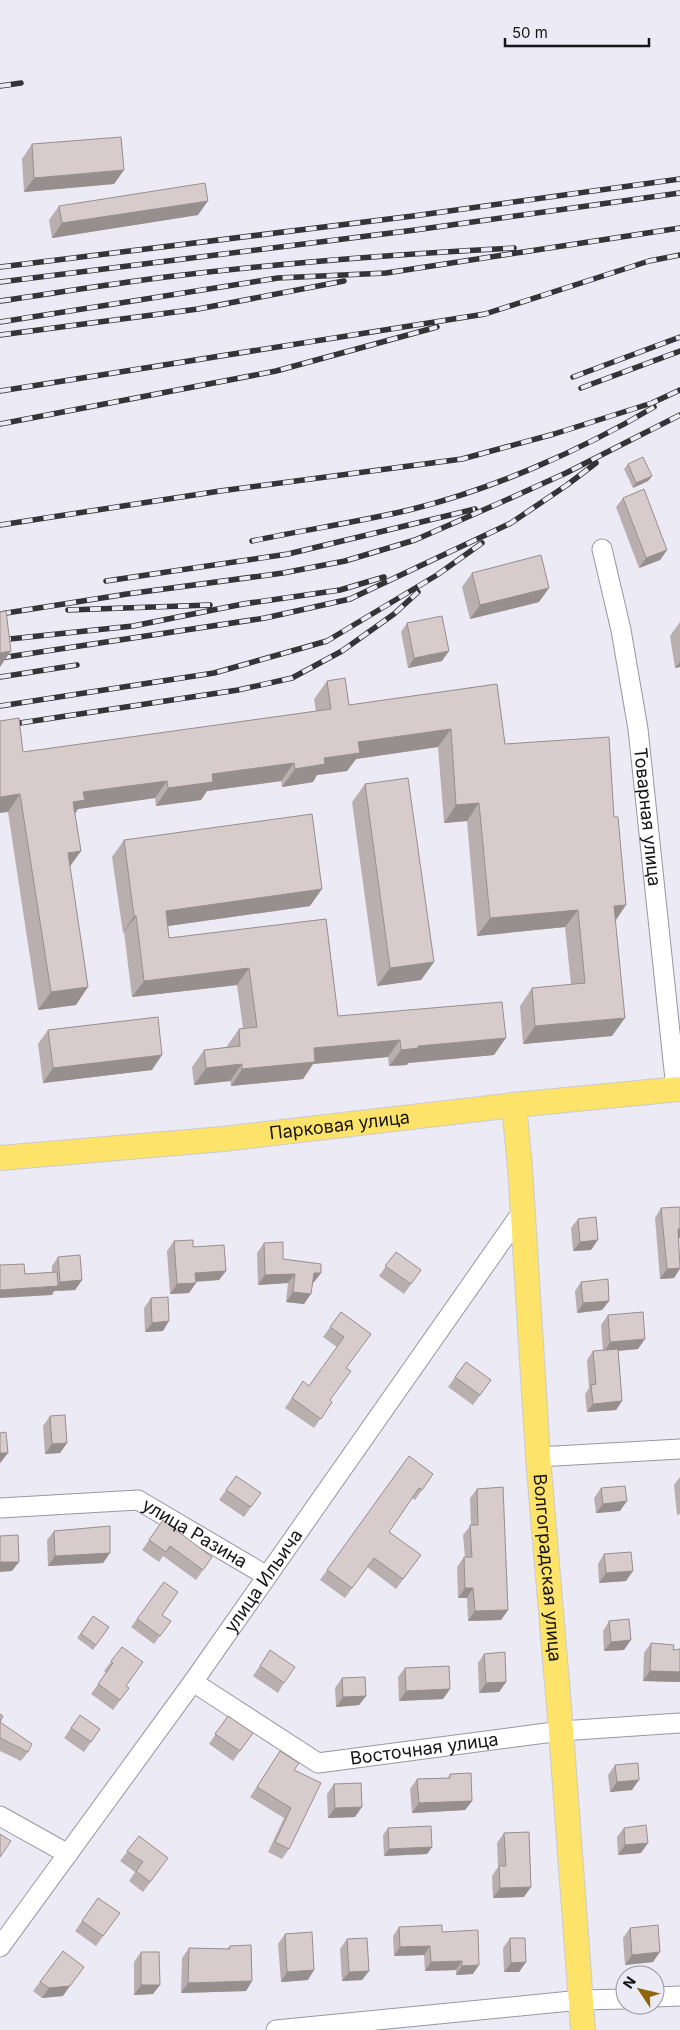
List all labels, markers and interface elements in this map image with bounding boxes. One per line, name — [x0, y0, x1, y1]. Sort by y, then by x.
scale bar — [505, 15, 649, 47]
text: 50 m — [512, 23, 548, 42]
street label: Товарная улица — [630, 746, 666, 887]
street label: Парковая улица — [268, 1106, 411, 1144]
street label: Волгоградская улица — [529, 1473, 566, 1663]
street label: улица Разина — [139, 1494, 251, 1572]
street label: улица Ильича — [220, 1525, 307, 1637]
street label: Восточная улица — [349, 1728, 499, 1769]
north arrow — [615, 1965, 665, 2015]
text: N — [619, 1973, 639, 1992]

